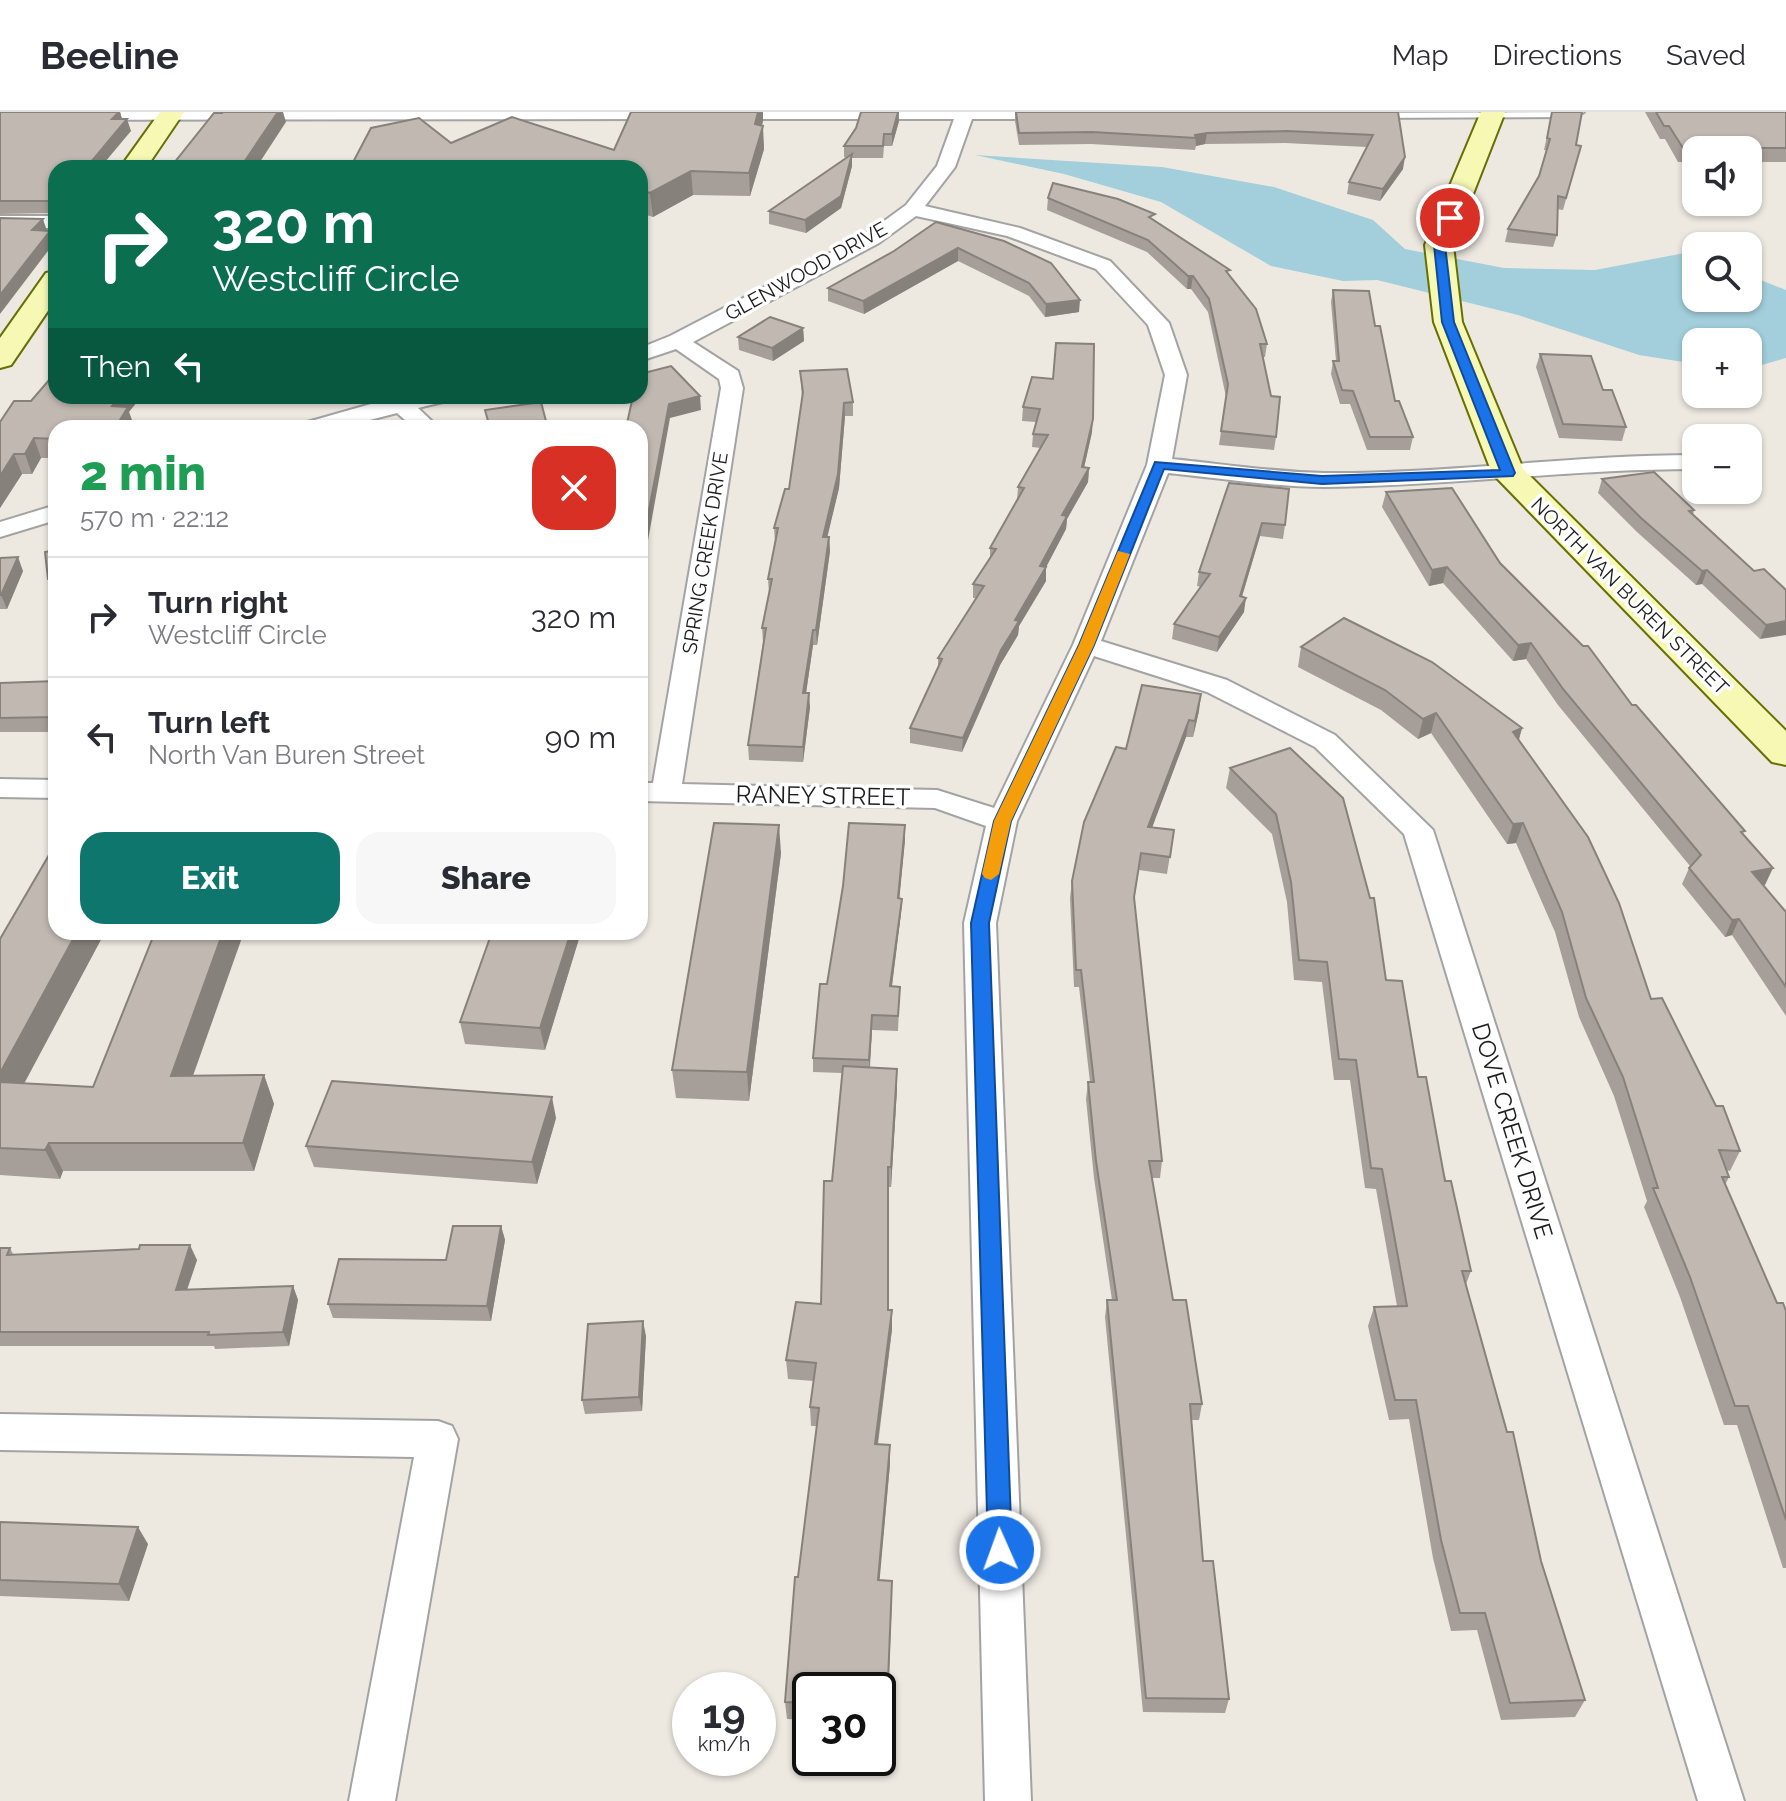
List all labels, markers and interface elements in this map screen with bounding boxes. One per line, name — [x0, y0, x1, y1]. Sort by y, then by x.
text: Beeline — [40, 33, 179, 78]
text: Map — [1392, 39, 1449, 72]
text: Directions — [1493, 39, 1622, 72]
text: Saved — [1666, 39, 1746, 72]
map controls — [1682, 136, 1762, 504]
button: sound — [1682, 136, 1762, 216]
pin — [1416, 184, 1484, 252]
text: 320 m — [212, 190, 375, 256]
icon: right — [80, 192, 184, 296]
icon: arrive — [1428, 196, 1472, 240]
street label: GLENWOOD DRIVE — [721, 217, 891, 325]
button: search — [1682, 232, 1762, 312]
text: Westcliff Circle — [212, 257, 460, 299]
button: + — [1682, 328, 1762, 408]
icon: left — [167, 344, 211, 388]
text: Then — [80, 349, 151, 384]
button: − — [1682, 424, 1762, 504]
text: 2 min — [80, 445, 206, 501]
button: close — [532, 446, 616, 530]
street label: SPRING CREEK DRIVE — [677, 450, 733, 656]
street label: NORTH VAN BUREN STREET — [1526, 492, 1734, 700]
text: 570 m · 22:12 — [80, 503, 229, 533]
text: Turn right — [148, 585, 288, 620]
icon: right — [80, 595, 124, 639]
text: 320 m — [531, 600, 616, 635]
text: Westcliff Circle — [148, 620, 327, 650]
text: Turn left — [148, 705, 270, 740]
icon: left — [80, 715, 124, 759]
text: 90 m — [545, 720, 616, 755]
text: North Van Buren Street — [148, 740, 425, 770]
street label: RANEY STREET — [735, 779, 911, 812]
button: Exit — [80, 832, 340, 924]
button: Share — [356, 832, 616, 924]
street label: DOVE CREEK DRIVE — [1466, 1020, 1559, 1242]
position arrow — [958, 1508, 1042, 1592]
speed limit sign: 30 — [792, 1672, 896, 1776]
text: 19 — [702, 1690, 746, 1737]
text: km/h — [698, 1732, 750, 1756]

